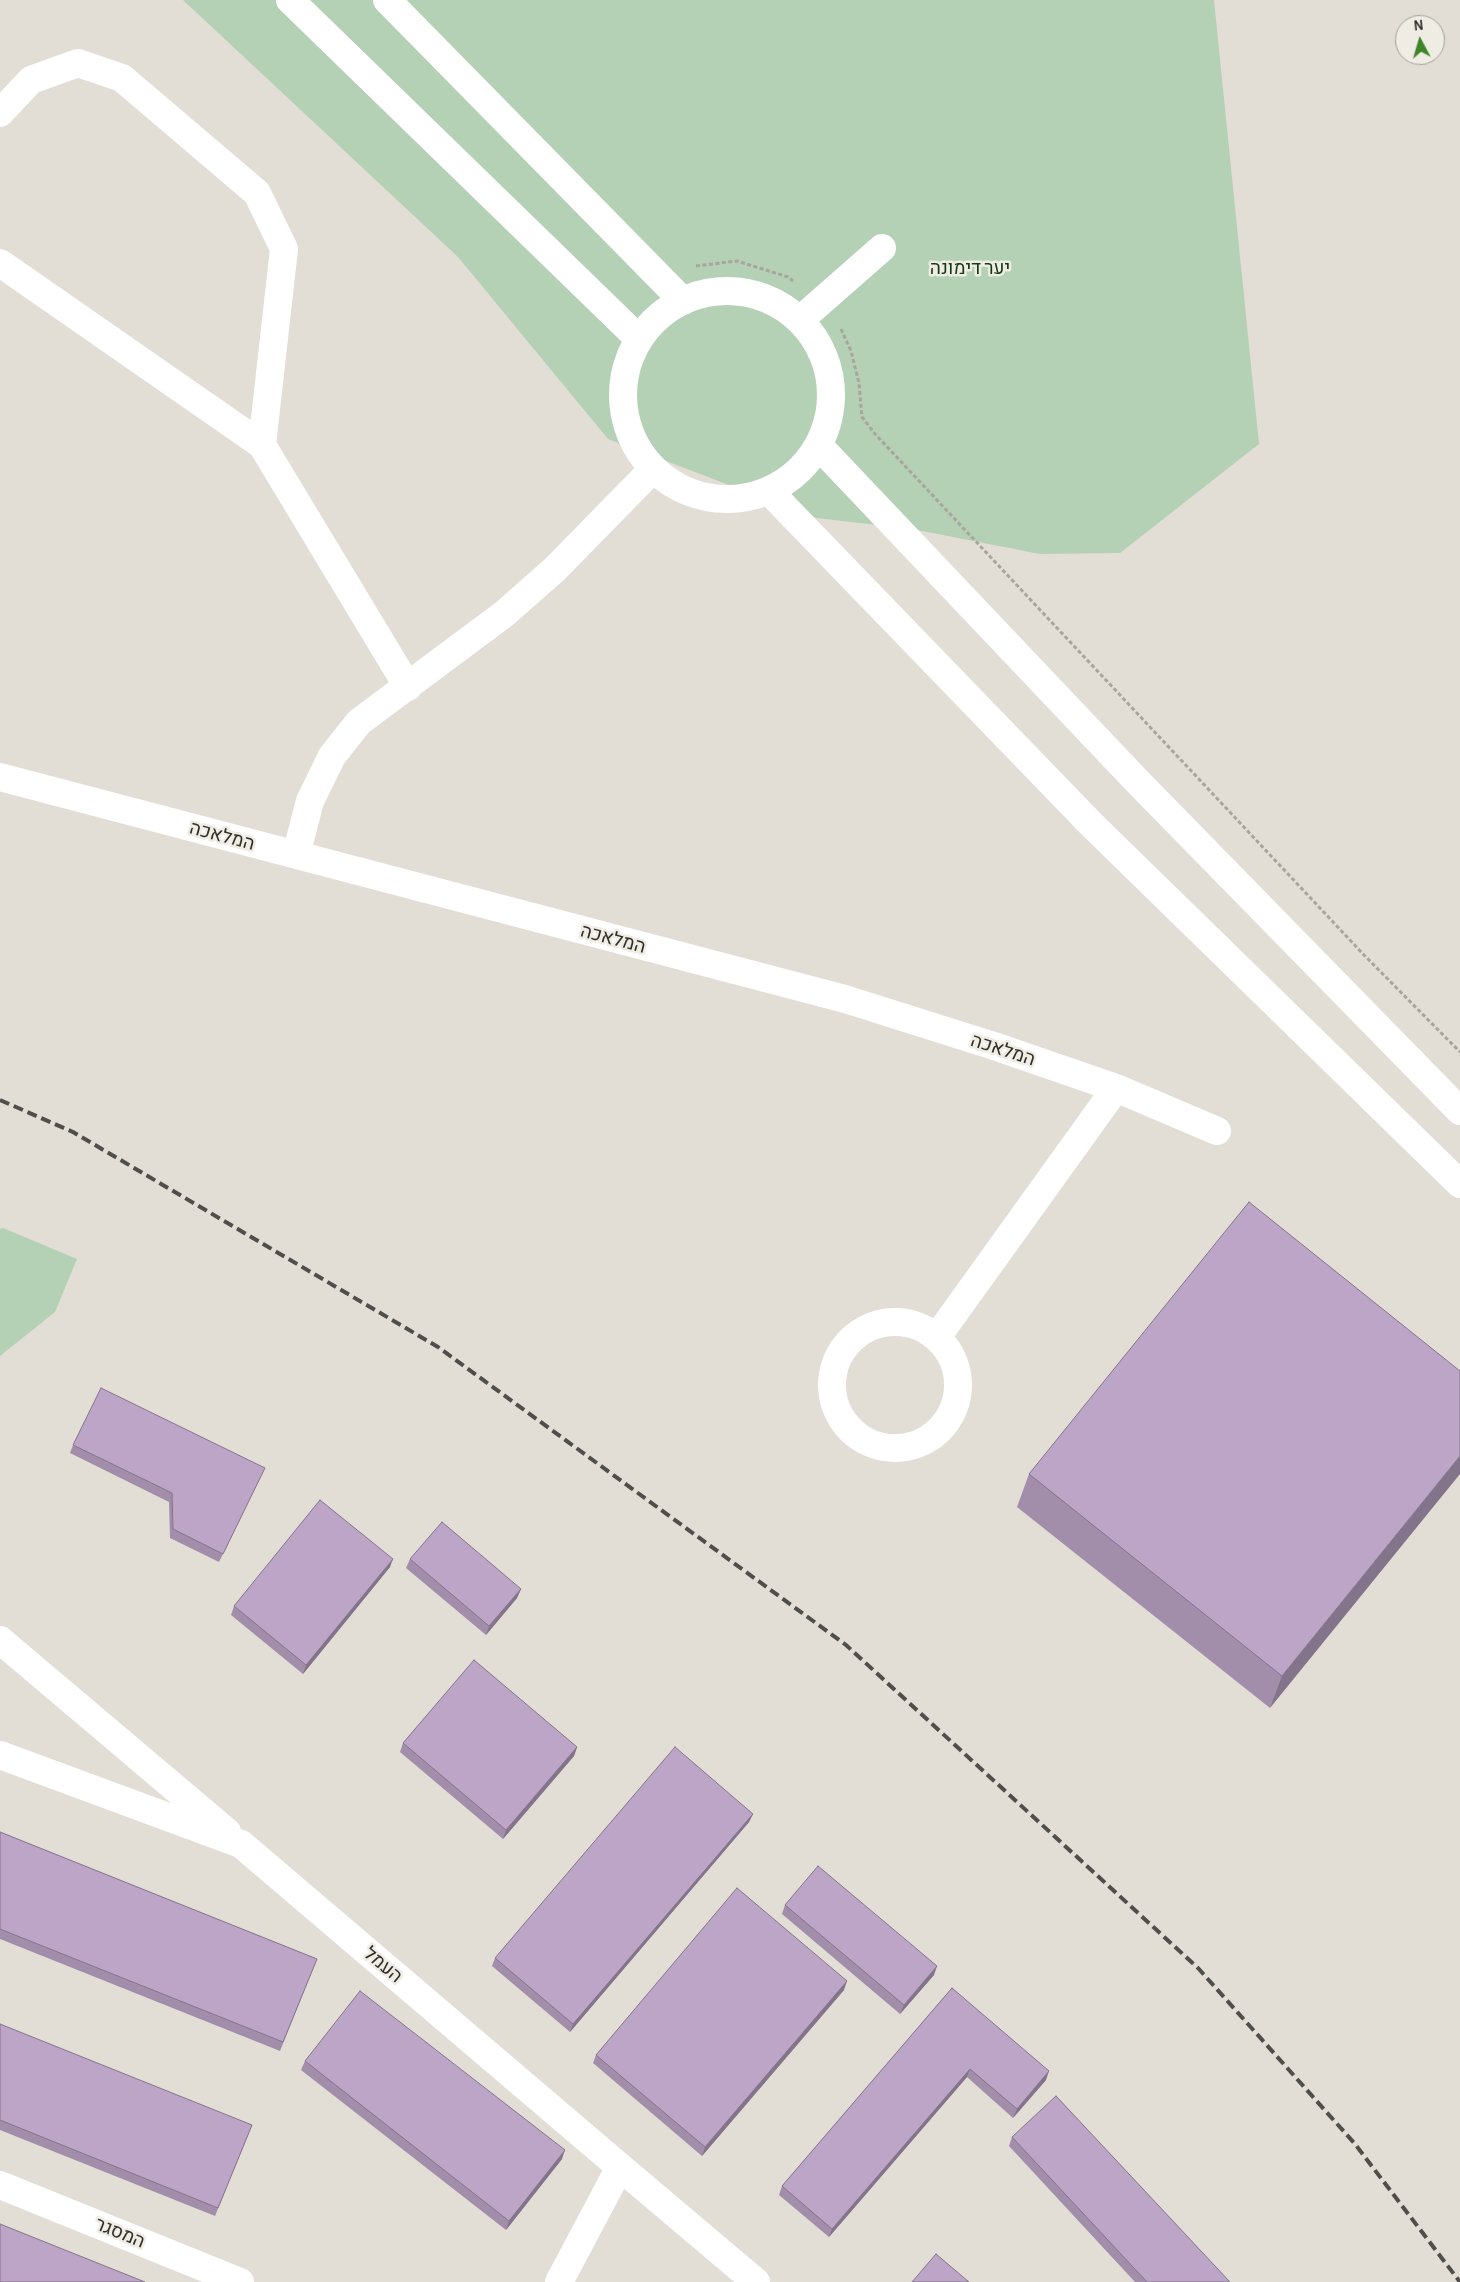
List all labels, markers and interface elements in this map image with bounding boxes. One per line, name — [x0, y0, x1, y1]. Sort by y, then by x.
north arrow — [1395, 15, 1445, 65]
text: N — [1413, 19, 1424, 34]
park label: יער דימונה — [930, 257, 1010, 279]
street label: המלאכה — [187, 816, 257, 856]
street label: המלאכה — [578, 919, 648, 959]
street label: המלאכה — [968, 1029, 1038, 1071]
street label: העמל — [359, 1942, 407, 1988]
street label: המסגר — [92, 2213, 148, 2253]

